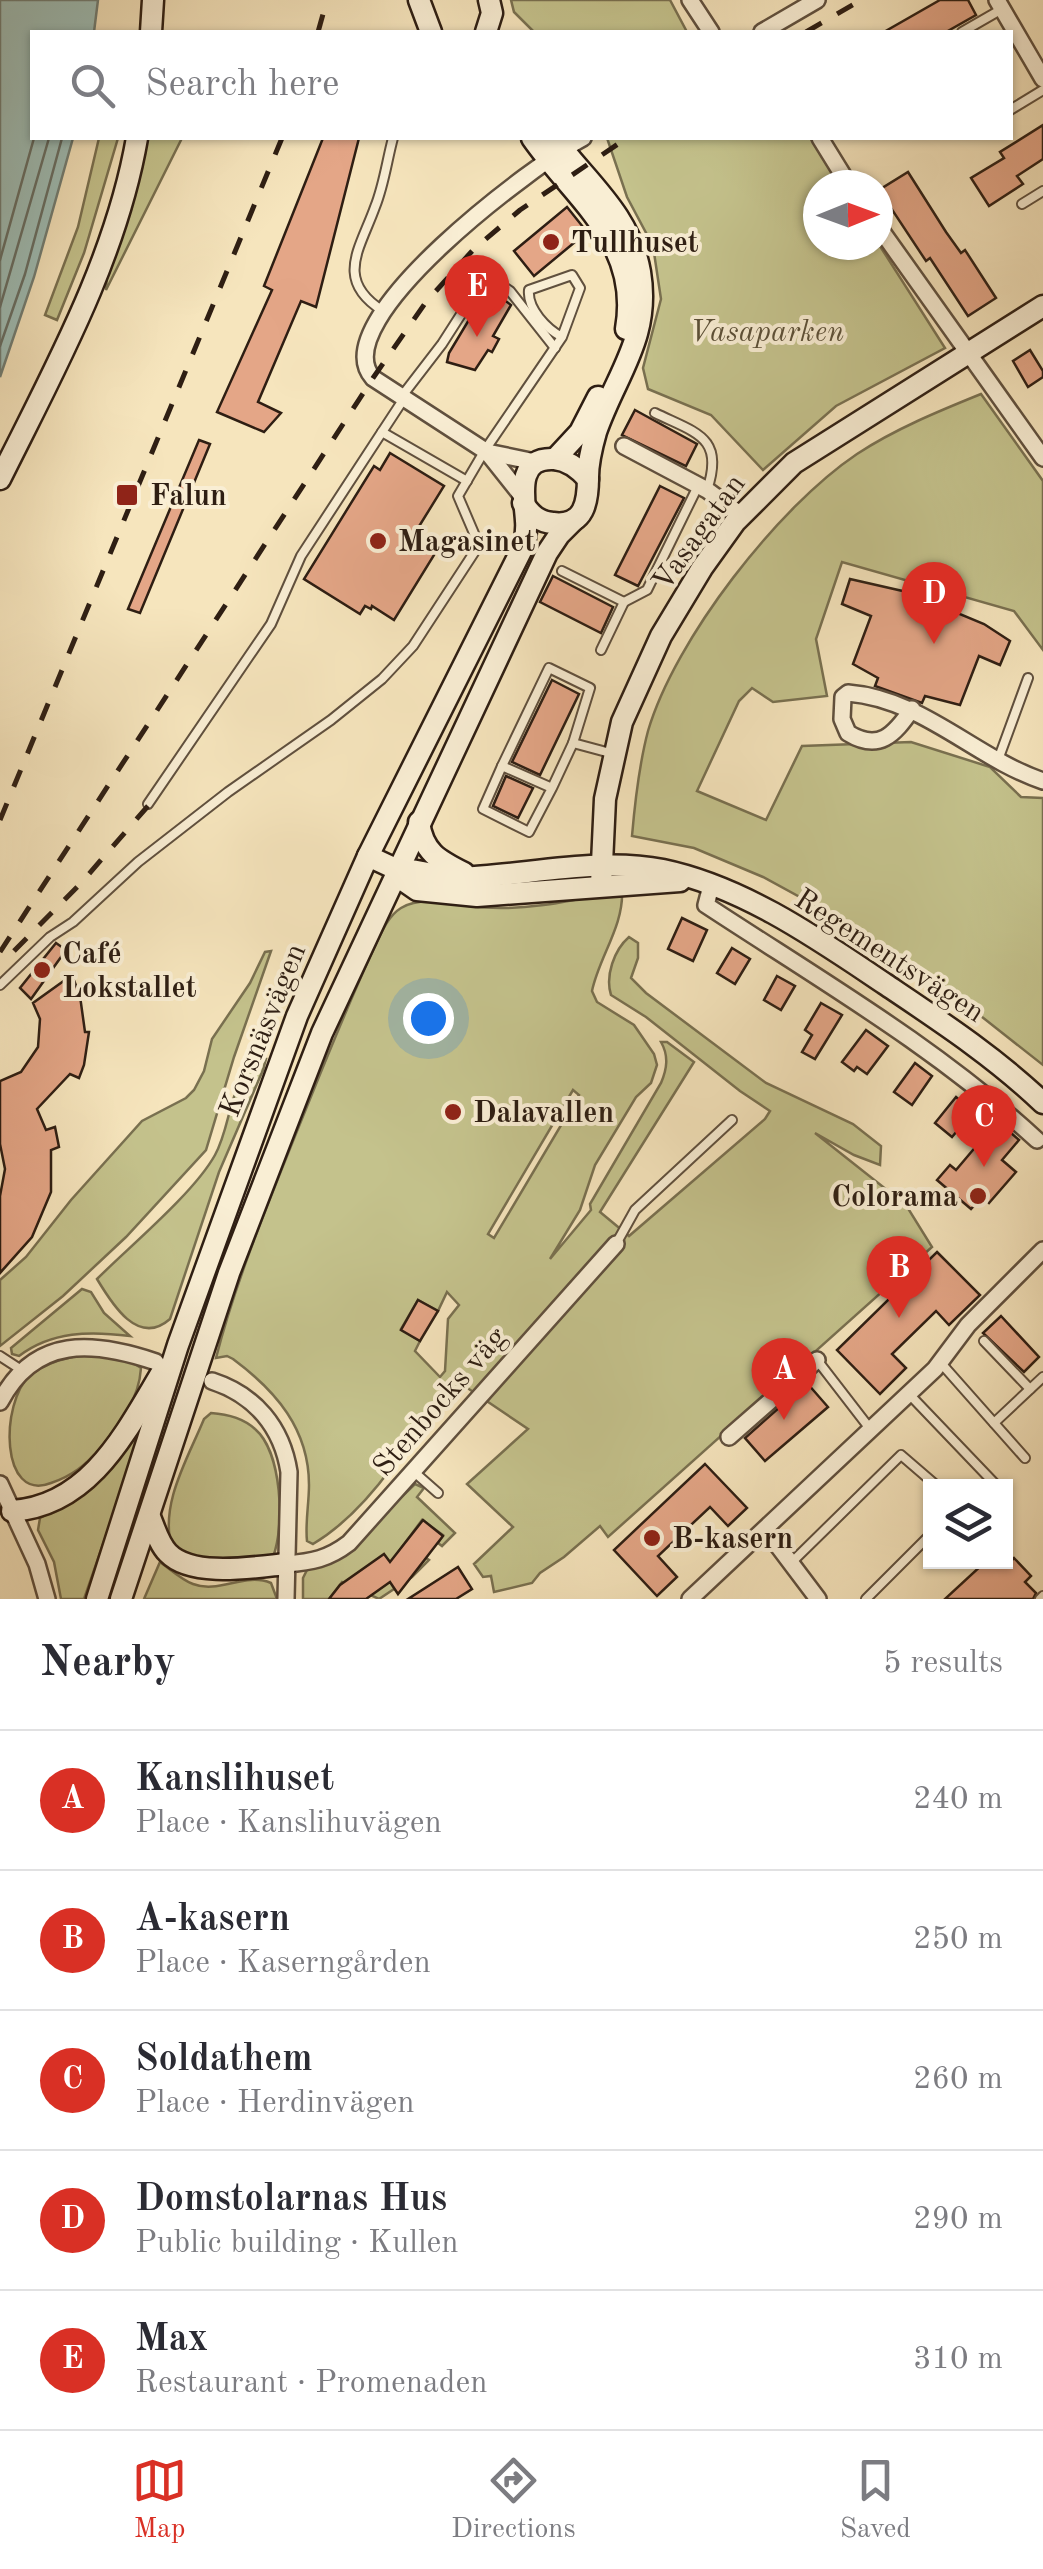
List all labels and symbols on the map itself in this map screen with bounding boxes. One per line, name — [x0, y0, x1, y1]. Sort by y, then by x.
north arrow — [803, 170, 893, 260]
place label: Tullhuset — [571, 229, 699, 259]
marker: Tullhuset — [540, 231, 562, 253]
pin: E — [444, 255, 510, 337]
park label: Vasaparken — [690, 318, 844, 348]
street label: Vasagatan — [648, 469, 752, 597]
marker: Falun — [114, 482, 140, 508]
place label: Falun — [150, 482, 227, 512]
place label: Magasinet — [398, 528, 535, 558]
marker: Magasinet — [367, 530, 389, 552]
pin: D — [902, 562, 966, 644]
street label: Regementsvägen — [789, 884, 989, 1029]
place label: Café Lokstallet — [62, 940, 197, 1004]
street label: Korsnäsvägen — [216, 940, 312, 1122]
marker: Café Lokstallet — [31, 959, 53, 981]
your location — [403, 993, 454, 1044]
pin: C — [952, 1084, 1016, 1167]
place label: Dalavallen — [473, 1099, 614, 1129]
marker: Dalavallen — [442, 1101, 464, 1123]
place label: Colorama — [831, 1183, 958, 1213]
marker: Colorama — [967, 1185, 989, 1207]
pin: B — [866, 1236, 932, 1318]
street label: Stenbocks väg — [368, 1322, 513, 1482]
pin: A — [752, 1338, 816, 1420]
place label: B-kasern — [672, 1525, 793, 1555]
marker: B-kasern — [641, 1527, 663, 1549]

